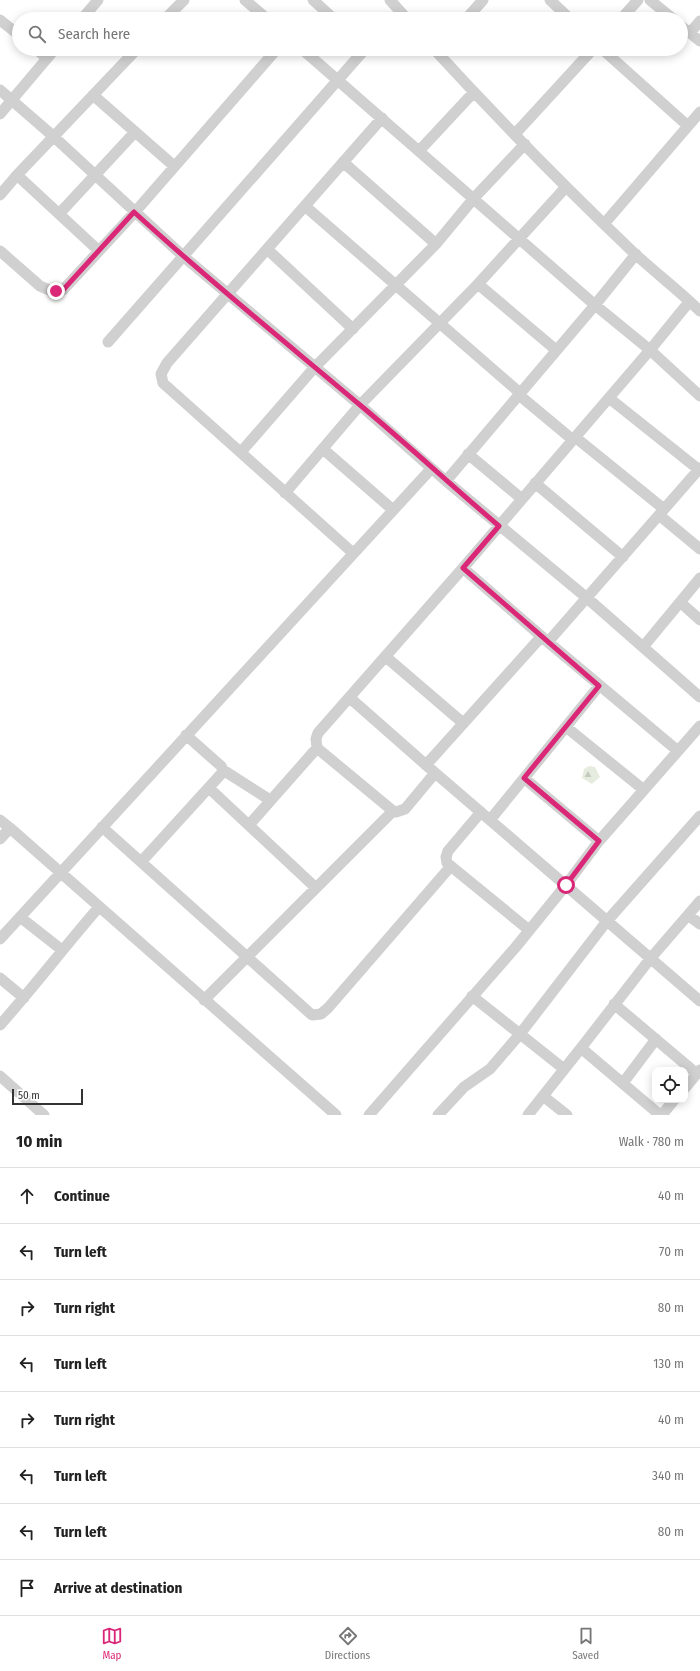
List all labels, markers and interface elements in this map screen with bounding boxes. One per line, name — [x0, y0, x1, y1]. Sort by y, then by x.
search box — [12, 12, 688, 56]
icon: search — [26, 23, 48, 45]
text: Search here — [58, 25, 130, 43]
route end — [47, 282, 65, 300]
route start — [557, 876, 575, 894]
map controls — [652, 1067, 688, 1103]
button: locate — [652, 1067, 688, 1103]
scale bar — [12, 1087, 83, 1106]
text: 50 m — [18, 1089, 40, 1102]
text: 10 min — [16, 1131, 62, 1152]
text: Walk · 780 m — [619, 1134, 684, 1149]
icon: ahead — [16, 1185, 38, 1207]
text: Continue — [54, 1187, 110, 1205]
text: 40 m — [658, 1188, 684, 1203]
icon: left — [16, 1241, 38, 1263]
text: Turn left — [54, 1243, 107, 1261]
text: 70 m — [659, 1244, 684, 1259]
icon: right — [16, 1297, 38, 1319]
text: Turn right — [54, 1299, 115, 1317]
text: 80 m — [658, 1300, 684, 1315]
icon: left — [16, 1353, 38, 1375]
text: Turn left — [54, 1355, 107, 1373]
text: 130 m — [653, 1356, 684, 1371]
icon: right — [16, 1409, 38, 1431]
text: Turn right — [54, 1411, 115, 1429]
text: 40 m — [658, 1412, 684, 1427]
icon: left — [16, 1465, 38, 1487]
text: Turn left — [54, 1467, 107, 1485]
text: 340 m — [652, 1468, 684, 1483]
icon: left — [16, 1521, 38, 1543]
text: Turn left — [54, 1523, 107, 1541]
text: 80 m — [658, 1524, 684, 1539]
icon: arrive — [16, 1577, 38, 1599]
text: Arrive at destination — [54, 1579, 182, 1597]
tab: Map — [101, 1625, 123, 1662]
tab: Directions — [325, 1625, 370, 1662]
tab: Saved — [572, 1625, 599, 1662]

